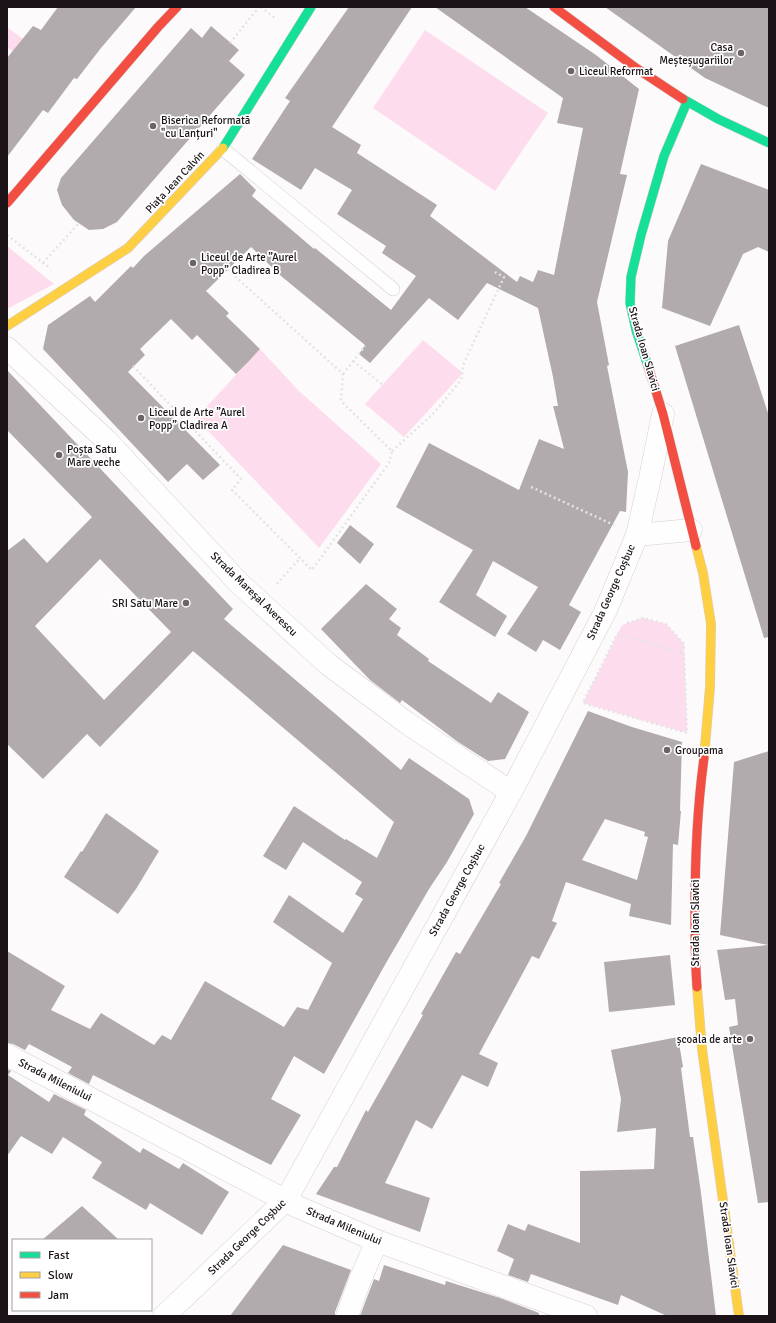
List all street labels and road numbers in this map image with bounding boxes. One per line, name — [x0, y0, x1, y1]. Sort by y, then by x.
street label: Piața Jean Calvin — [143, 148, 207, 216]
street label: Strada Ioan Slavici — [626, 305, 662, 393]
street label: Strada George Coșbuc — [584, 542, 638, 642]
street label: Strada Mareșal Averescu — [208, 549, 300, 639]
street label: Strada George Coșbuc — [426, 842, 488, 938]
street label: Strada Ioan Slavici — [689, 879, 702, 967]
street label: Strada Mileniului — [16, 1056, 94, 1104]
street label: Strada George Coșbuc — [205, 1196, 289, 1278]
street label: Strada Ioan Slavici — [717, 1201, 742, 1289]
street label: Strada Mileniului — [304, 1204, 384, 1248]

